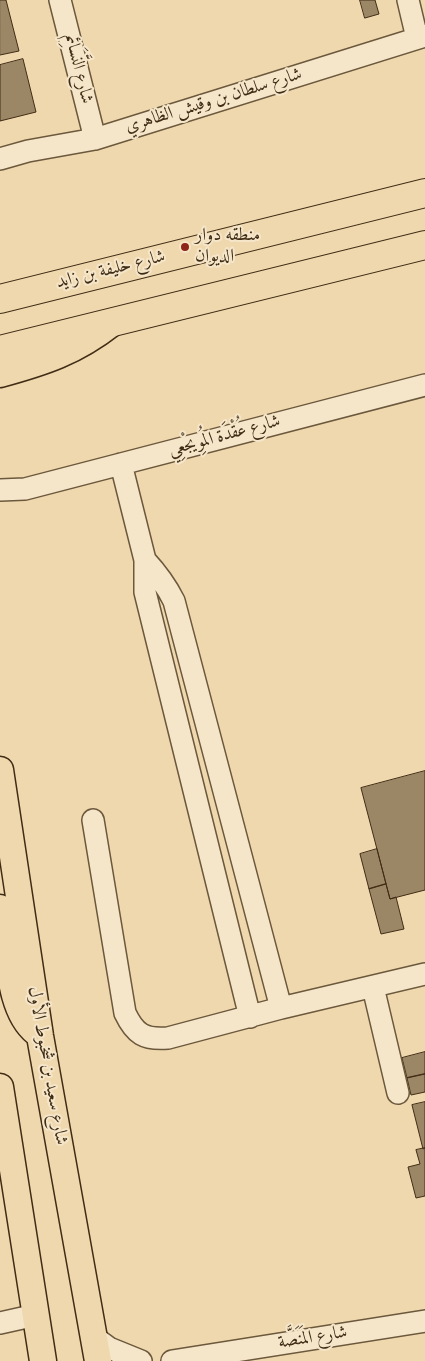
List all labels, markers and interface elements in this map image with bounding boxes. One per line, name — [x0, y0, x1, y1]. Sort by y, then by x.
street label: شارع النَّسَائِم — [58, 32, 96, 106]
street label: شارع سلطان بن وقيش الظاهري — [123, 65, 305, 139]
place label: منطقه دوار الديوان — [195, 226, 260, 268]
marker: منطقه دوار الديوان — [179, 241, 191, 253]
street label: شارع خليفة بن زايد — [54, 247, 168, 295]
street label: شارع عُقْدَة المُوِيجْعِي — [167, 412, 283, 462]
street label: شارع سعيد بن شخبوط الأول — [21, 985, 71, 1147]
street label: شارع المَنَصَّة — [277, 1323, 349, 1355]

